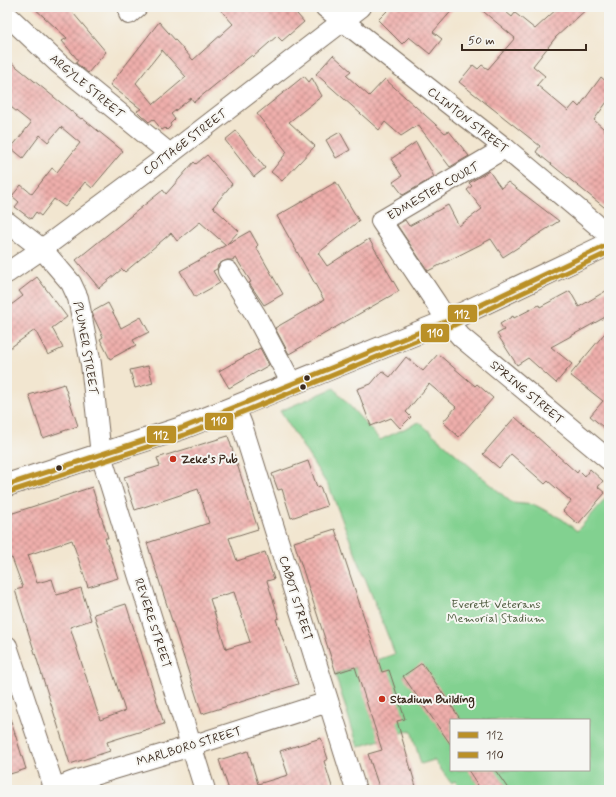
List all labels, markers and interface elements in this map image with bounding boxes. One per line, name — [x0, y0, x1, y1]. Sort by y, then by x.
scale bar — [462, 26, 586, 52]
text: 50 m — [468, 33, 495, 49]
street label: ARGYLE STREET — [46, 51, 127, 123]
street label: CLINTON STREET — [424, 84, 511, 157]
street label: COTTAGE STREET — [140, 105, 231, 180]
street label: EDMESTER COURT — [385, 159, 483, 225]
street label: PLUMER STREET — [69, 300, 101, 397]
line badge: 112 — [447, 304, 478, 323]
text: 112 — [454, 308, 471, 322]
line badge: 110 — [420, 323, 450, 343]
text: 110 — [427, 327, 444, 341]
street label: SPRING STREET — [486, 357, 567, 428]
unlabelled marker — [302, 373, 312, 383]
unlabelled marker — [298, 382, 308, 392]
line badge: 110 — [204, 412, 234, 431]
text: 110 — [211, 415, 228, 429]
line badge: 112 — [146, 425, 177, 444]
text: 112 — [153, 429, 170, 443]
place label: Zeke's Pub — [181, 452, 238, 468]
marker: Zeke's Pub — [168, 454, 178, 464]
unlabelled marker — [54, 463, 64, 473]
street label: CABOT STREET — [275, 554, 316, 643]
street label: REVERE STREET — [130, 576, 174, 670]
park label: Everett Veterans Memorial Stadium — [447, 597, 545, 627]
place label: Stadium Building — [390, 692, 475, 709]
marker: Stadium Building — [377, 694, 387, 704]
legend — [450, 719, 590, 771]
street label: MARLBORO STREET — [135, 723, 244, 771]
text: 112 — [486, 728, 504, 744]
text: 110 — [486, 748, 504, 764]

